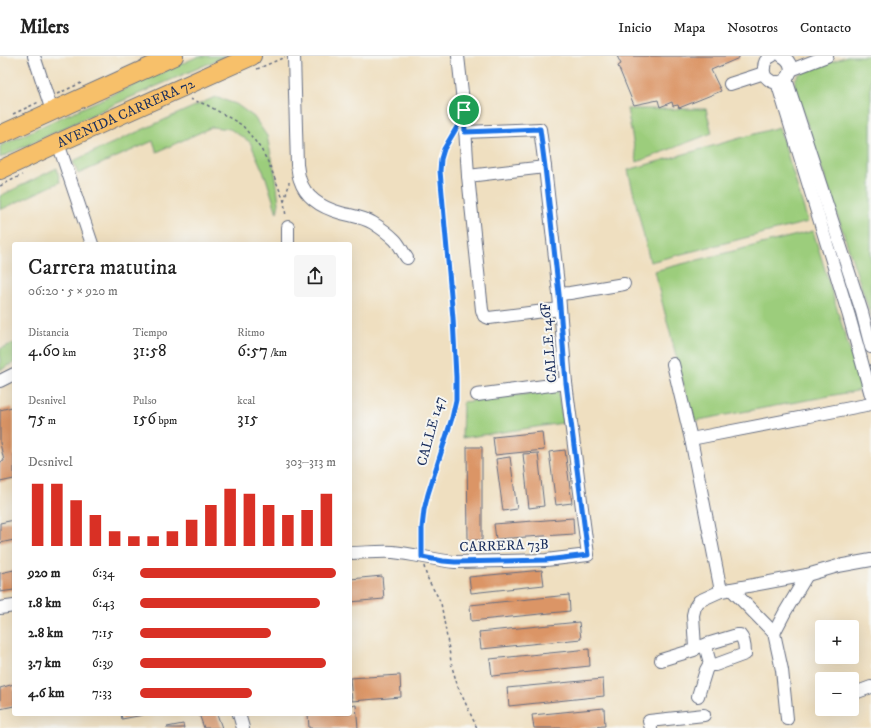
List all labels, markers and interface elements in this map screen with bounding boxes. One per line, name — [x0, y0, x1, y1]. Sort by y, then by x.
text: Milers — [20, 16, 69, 39]
text: Inicio — [618, 19, 651, 37]
text: Mapa — [673, 19, 705, 37]
text: Nosotros — [727, 19, 778, 37]
text: Contacto — [800, 19, 851, 37]
street label: AVENIDA CARRERA 72 — [54, 75, 198, 152]
pin — [447, 93, 481, 127]
icon: arrive — [453, 99, 475, 121]
text: Carrera matutina — [28, 254, 177, 281]
button: share — [294, 255, 336, 297]
text: 06:20 · 5 × 920 m — [28, 283, 118, 299]
street label: CALLE 146F — [536, 302, 561, 384]
text: Distancia — [28, 326, 69, 340]
text: Tiempo — [133, 326, 167, 340]
text: Ritmo — [237, 326, 265, 340]
text: 4.60 — [28, 340, 60, 362]
text: 31:58 — [133, 340, 167, 362]
text: 6:57 — [237, 340, 268, 362]
text: km — [60, 346, 76, 360]
text: /km — [268, 346, 287, 360]
text: Desnivel — [28, 394, 66, 408]
text: Pulso — [133, 394, 157, 408]
text: kcal — [237, 394, 255, 408]
street label: CALLE 147 — [413, 394, 449, 468]
text: 75 — [28, 408, 45, 430]
text: 156 — [133, 408, 156, 430]
text: 315 — [237, 408, 258, 430]
text: m — [45, 414, 56, 428]
text: bpm — [156, 414, 177, 428]
text: Desnivel — [28, 454, 73, 470]
text: 303–313 m — [285, 454, 336, 470]
street label: CARRERA 73B — [459, 535, 549, 557]
text: 920 m — [28, 565, 60, 581]
text: 6:34 — [92, 565, 115, 581]
text: 1.8 km — [28, 595, 61, 611]
text: 6:43 — [92, 595, 115, 611]
map controls — [815, 620, 859, 716]
button: + — [815, 620, 859, 664]
text: 2.8 km — [28, 625, 63, 641]
text: 7:15 — [92, 625, 113, 641]
text: 3.7 km — [28, 655, 61, 671]
text: 6:39 — [92, 655, 114, 671]
button: − — [815, 672, 859, 716]
text: 4.6 km — [28, 685, 65, 701]
text: 7:33 — [92, 685, 112, 701]

